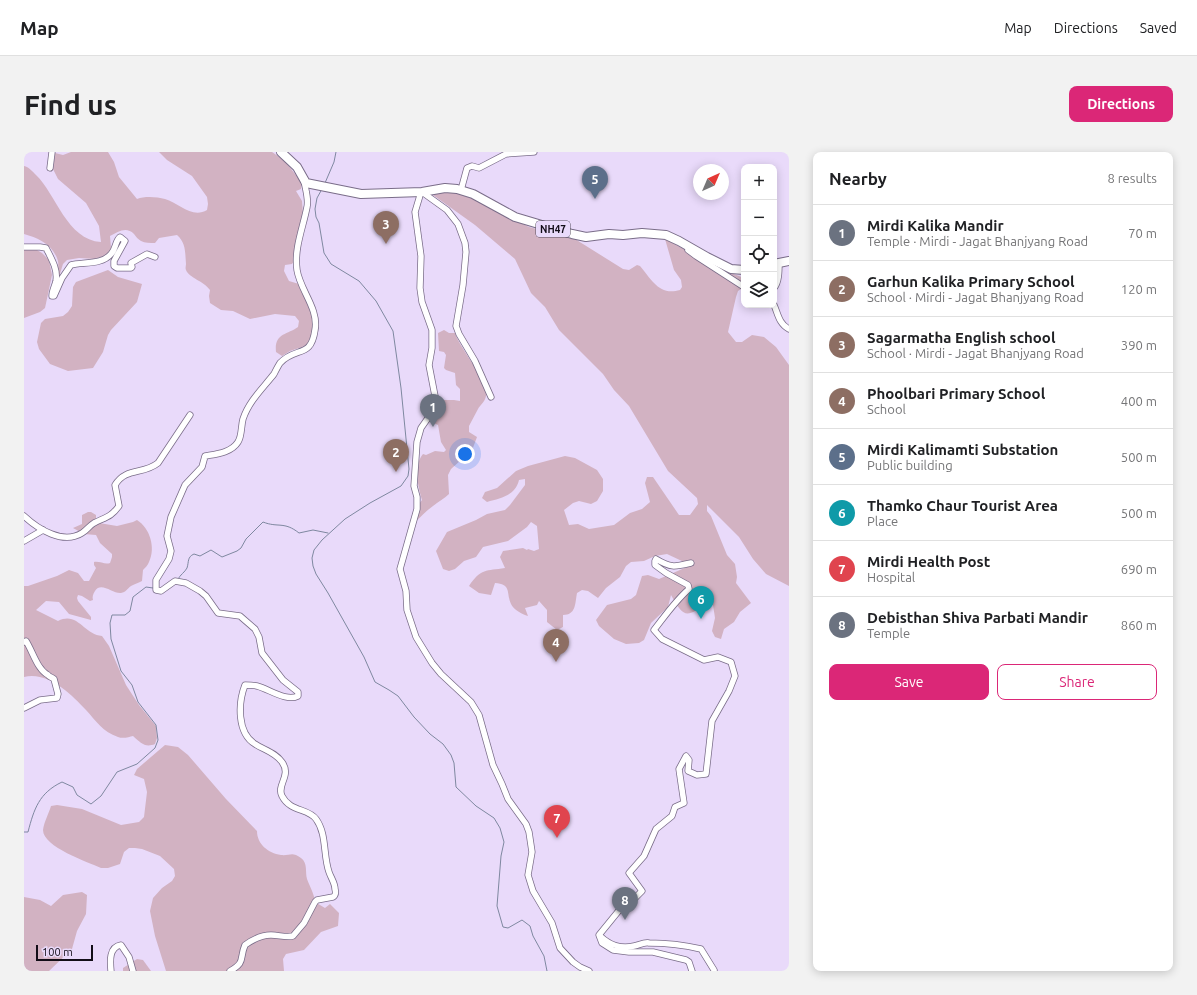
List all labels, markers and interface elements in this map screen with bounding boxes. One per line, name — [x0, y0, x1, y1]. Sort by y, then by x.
text: Map — [20, 17, 59, 39]
text: Map — [1004, 20, 1032, 36]
text: Directions — [1054, 20, 1118, 36]
text: Saved — [1140, 20, 1177, 36]
button: Directions — [1069, 86, 1173, 122]
text: Find us — [24, 89, 117, 120]
north arrow — [693, 164, 729, 200]
map controls — [741, 164, 777, 308]
button: + — [741, 164, 777, 200]
pin: 5 — [582, 166, 608, 199]
text: Nearby — [829, 169, 887, 188]
text: 8 results — [1107, 171, 1157, 185]
button: − — [741, 200, 777, 236]
pin: 3 — [373, 211, 399, 244]
text: Mirdi Kalika Mandir — [867, 217, 1004, 234]
road number: NH47 — [536, 221, 570, 237]
text: 1 — [838, 226, 846, 240]
text: 70 m — [1128, 226, 1157, 240]
text: Temple · Mirdi - Jagat Bhanjyang Road — [867, 234, 1088, 248]
button: locate — [741, 236, 777, 272]
button: layers — [741, 272, 777, 308]
text: Garhun Kalika Primary School — [867, 273, 1075, 290]
text: 2 — [838, 282, 846, 296]
text: 120 m — [1121, 282, 1157, 296]
text: School · Mirdi - Jagat Bhanjyang Road — [867, 290, 1084, 304]
text: Sagarmatha English school — [867, 329, 1055, 346]
text: 3 — [838, 338, 846, 352]
text: 390 m — [1121, 338, 1157, 352]
text: School · Mirdi - Jagat Bhanjyang Road — [867, 346, 1084, 360]
text: Phoolbari Primary School — [867, 385, 1045, 402]
pin: 1 — [420, 394, 446, 427]
text: 4 — [838, 394, 846, 408]
text: 400 m — [1121, 394, 1157, 408]
text: School — [867, 402, 906, 416]
pin: 2 — [383, 439, 409, 472]
text: Mirdi Kalimamti Substation — [867, 441, 1058, 458]
your location — [455, 444, 475, 464]
text: 5 — [838, 450, 846, 464]
text: 500 m — [1121, 450, 1157, 464]
text: Public building — [867, 458, 953, 472]
text: Thamko Chaur Tourist Area — [867, 497, 1058, 514]
text: 6 — [838, 506, 846, 520]
text: 500 m — [1121, 506, 1157, 520]
text: Place — [867, 514, 898, 528]
text: Mirdi Health Post — [867, 553, 990, 570]
text: 7 — [838, 562, 846, 576]
text: 690 m — [1121, 562, 1157, 576]
text: Hospital — [867, 570, 915, 584]
pin: 6 — [688, 586, 714, 619]
text: Debisthan Shiva Parbati Mandir — [867, 609, 1088, 626]
text: 8 — [838, 618, 846, 632]
text: 860 m — [1121, 618, 1157, 632]
text: Temple — [867, 626, 910, 640]
pin: 4 — [543, 629, 569, 662]
button: Save — [829, 664, 989, 700]
button: Share — [997, 664, 1157, 700]
pin: 7 — [544, 805, 570, 838]
pin: 8 — [612, 887, 638, 920]
scale bar — [36, 943, 93, 962]
text: 100 m — [42, 946, 73, 958]

